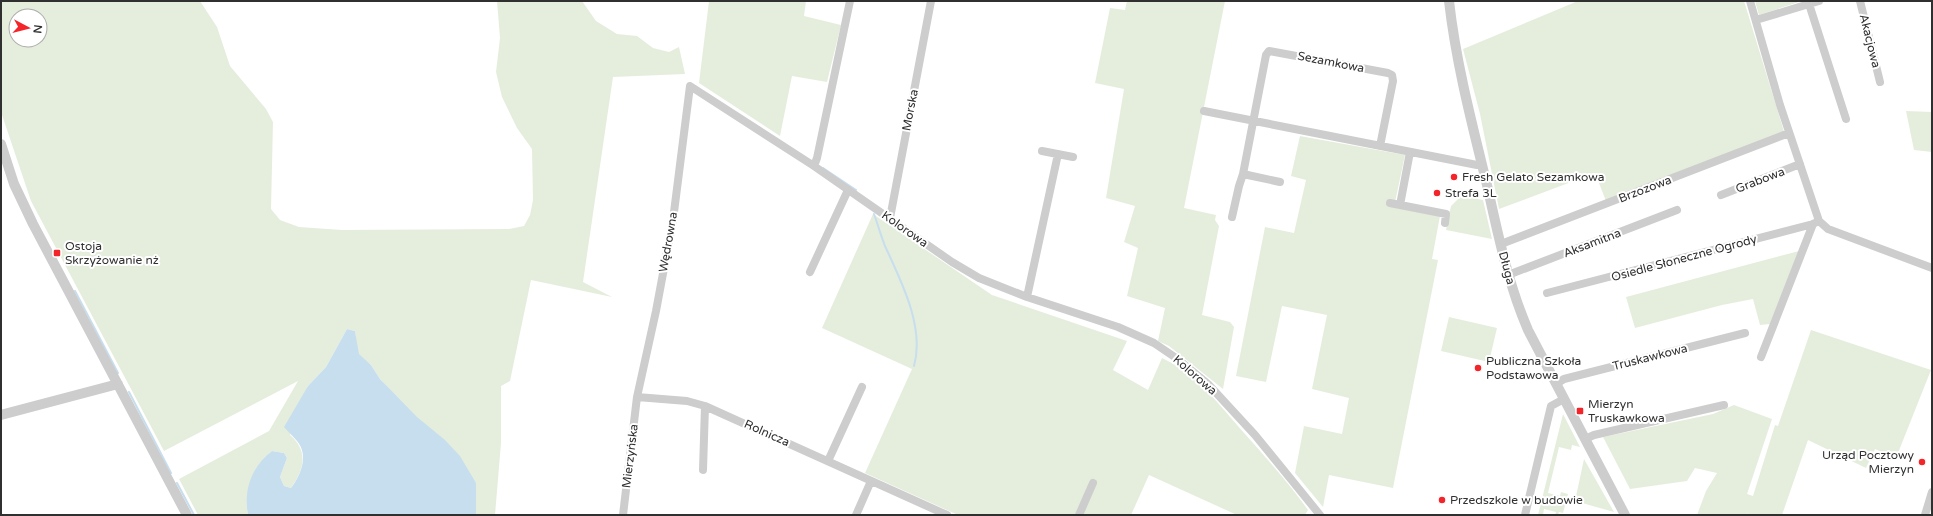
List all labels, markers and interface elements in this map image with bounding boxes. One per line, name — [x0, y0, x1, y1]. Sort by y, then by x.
north arrow — [8, 8, 48, 48]
street label: Akacjowa — [1857, 13, 1883, 69]
text: N — [30, 24, 44, 34]
street label: Sezamkowa — [1296, 49, 1366, 75]
street label: Morska — [899, 88, 921, 132]
street label: Grabowa — [1734, 164, 1786, 196]
place label: Fresh Gelato Sezamkowa — [1462, 170, 1605, 184]
marker: Fresh Gelato Sezamkowa — [1449, 172, 1459, 182]
street label: Brzozowa — [1617, 173, 1673, 205]
place label: Strefa 3L — [1445, 186, 1497, 200]
marker: Strefa 3L — [1432, 188, 1442, 198]
street label: Kolorowa — [879, 208, 931, 250]
street label: Wędrowna — [656, 211, 680, 273]
street label: Aksamitna — [1561, 226, 1623, 260]
street label: Osiedle Słoneczne Ogrody — [1610, 232, 1759, 284]
place label: Ostoja Skrzyżowanie nż — [65, 239, 159, 267]
marker: Ostoja Skrzyżowanie nż — [52, 248, 62, 258]
street label: Długa — [1496, 250, 1518, 286]
street label: Truskawkowa — [1611, 341, 1689, 373]
street label: Kolorowa — [1170, 352, 1220, 398]
place label: Publiczna Szkoła Podstawowa — [1486, 354, 1581, 382]
marker: Publiczna Szkoła Podstawowa — [1473, 363, 1483, 373]
place label: Mierzyn Truskawkowa — [1588, 397, 1665, 425]
marker: Mierzyn Truskawkowa — [1575, 406, 1585, 416]
street label: Rolnicza — [742, 417, 792, 449]
street label: Mierzyńska — [619, 423, 641, 489]
place label: Urząd Pocztowy Mierzyn — [1822, 448, 1915, 476]
marker: Urząd Pocztowy Mierzyn — [1917, 457, 1927, 467]
place label: Przedszkole w budowie — [1450, 493, 1583, 507]
marker: Przedszkole w budowie — [1437, 495, 1447, 505]

